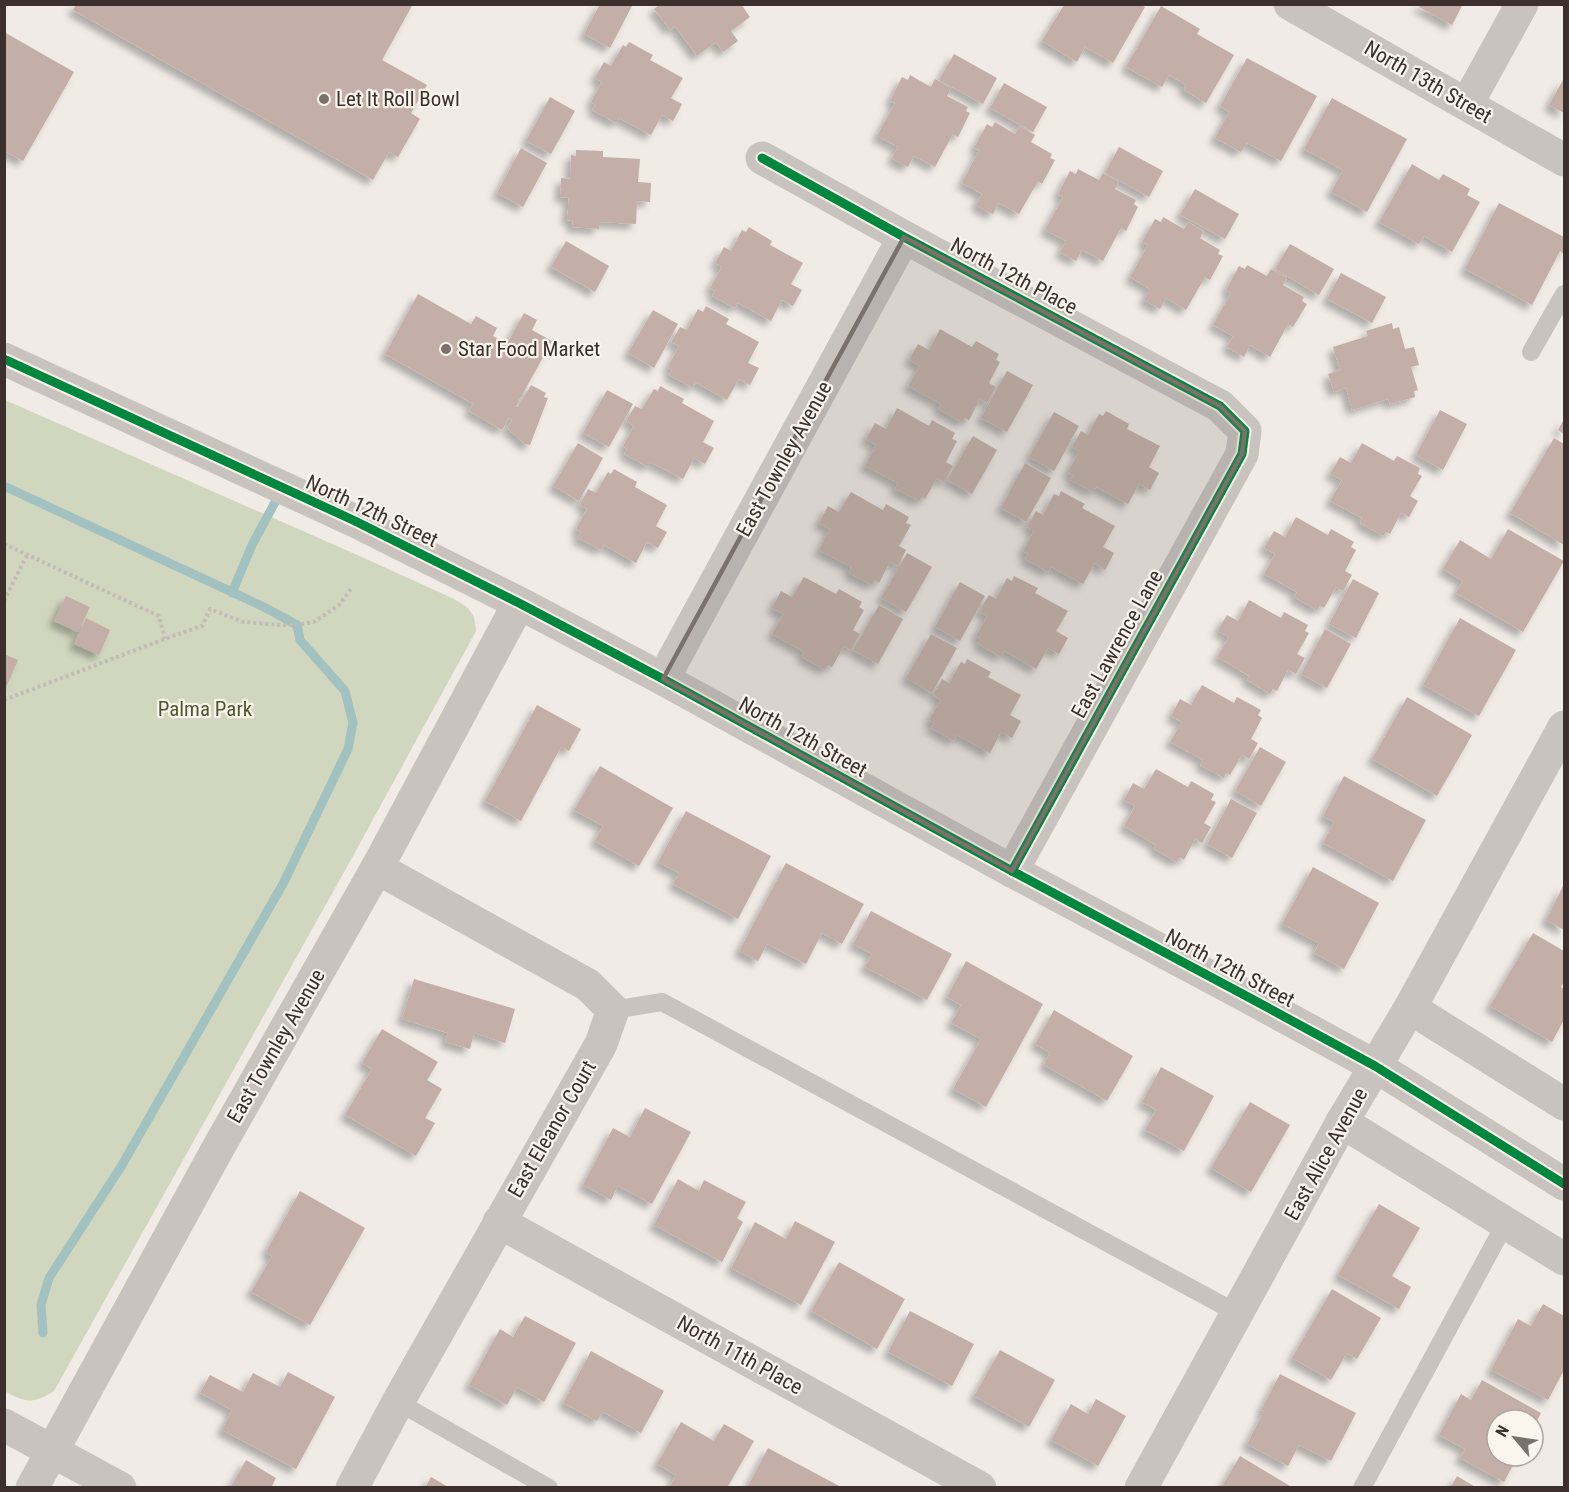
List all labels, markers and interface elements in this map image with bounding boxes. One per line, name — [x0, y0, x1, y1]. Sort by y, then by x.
street label: North 13th Street — [1360, 36, 1496, 128]
place label: Let It Roll Bowl — [336, 87, 460, 111]
marker: Let It Roll Bowl — [317, 92, 331, 106]
street label: North 12th Place — [947, 233, 1081, 319]
place label: Star Food Market — [458, 337, 600, 361]
marker: Star Food Market — [439, 342, 453, 356]
street label: East Townley Avenue — [731, 377, 837, 541]
street label: North 12th Street — [302, 470, 442, 552]
street label: East Lawrence Lane — [1066, 566, 1168, 722]
street label: North 12th Street — [735, 692, 871, 782]
park label: Palma Park — [158, 697, 253, 721]
street label: North 12th Street — [1161, 924, 1299, 1012]
street label: East Townley Avenue — [222, 965, 330, 1127]
street label: East Eleanor Court — [503, 1056, 601, 1202]
street label: East Alice Avenue — [1280, 1083, 1372, 1224]
street label: North 11th Place — [673, 1311, 807, 1399]
north arrow — [1485, 1408, 1545, 1468]
text: N — [1492, 1422, 1513, 1440]

